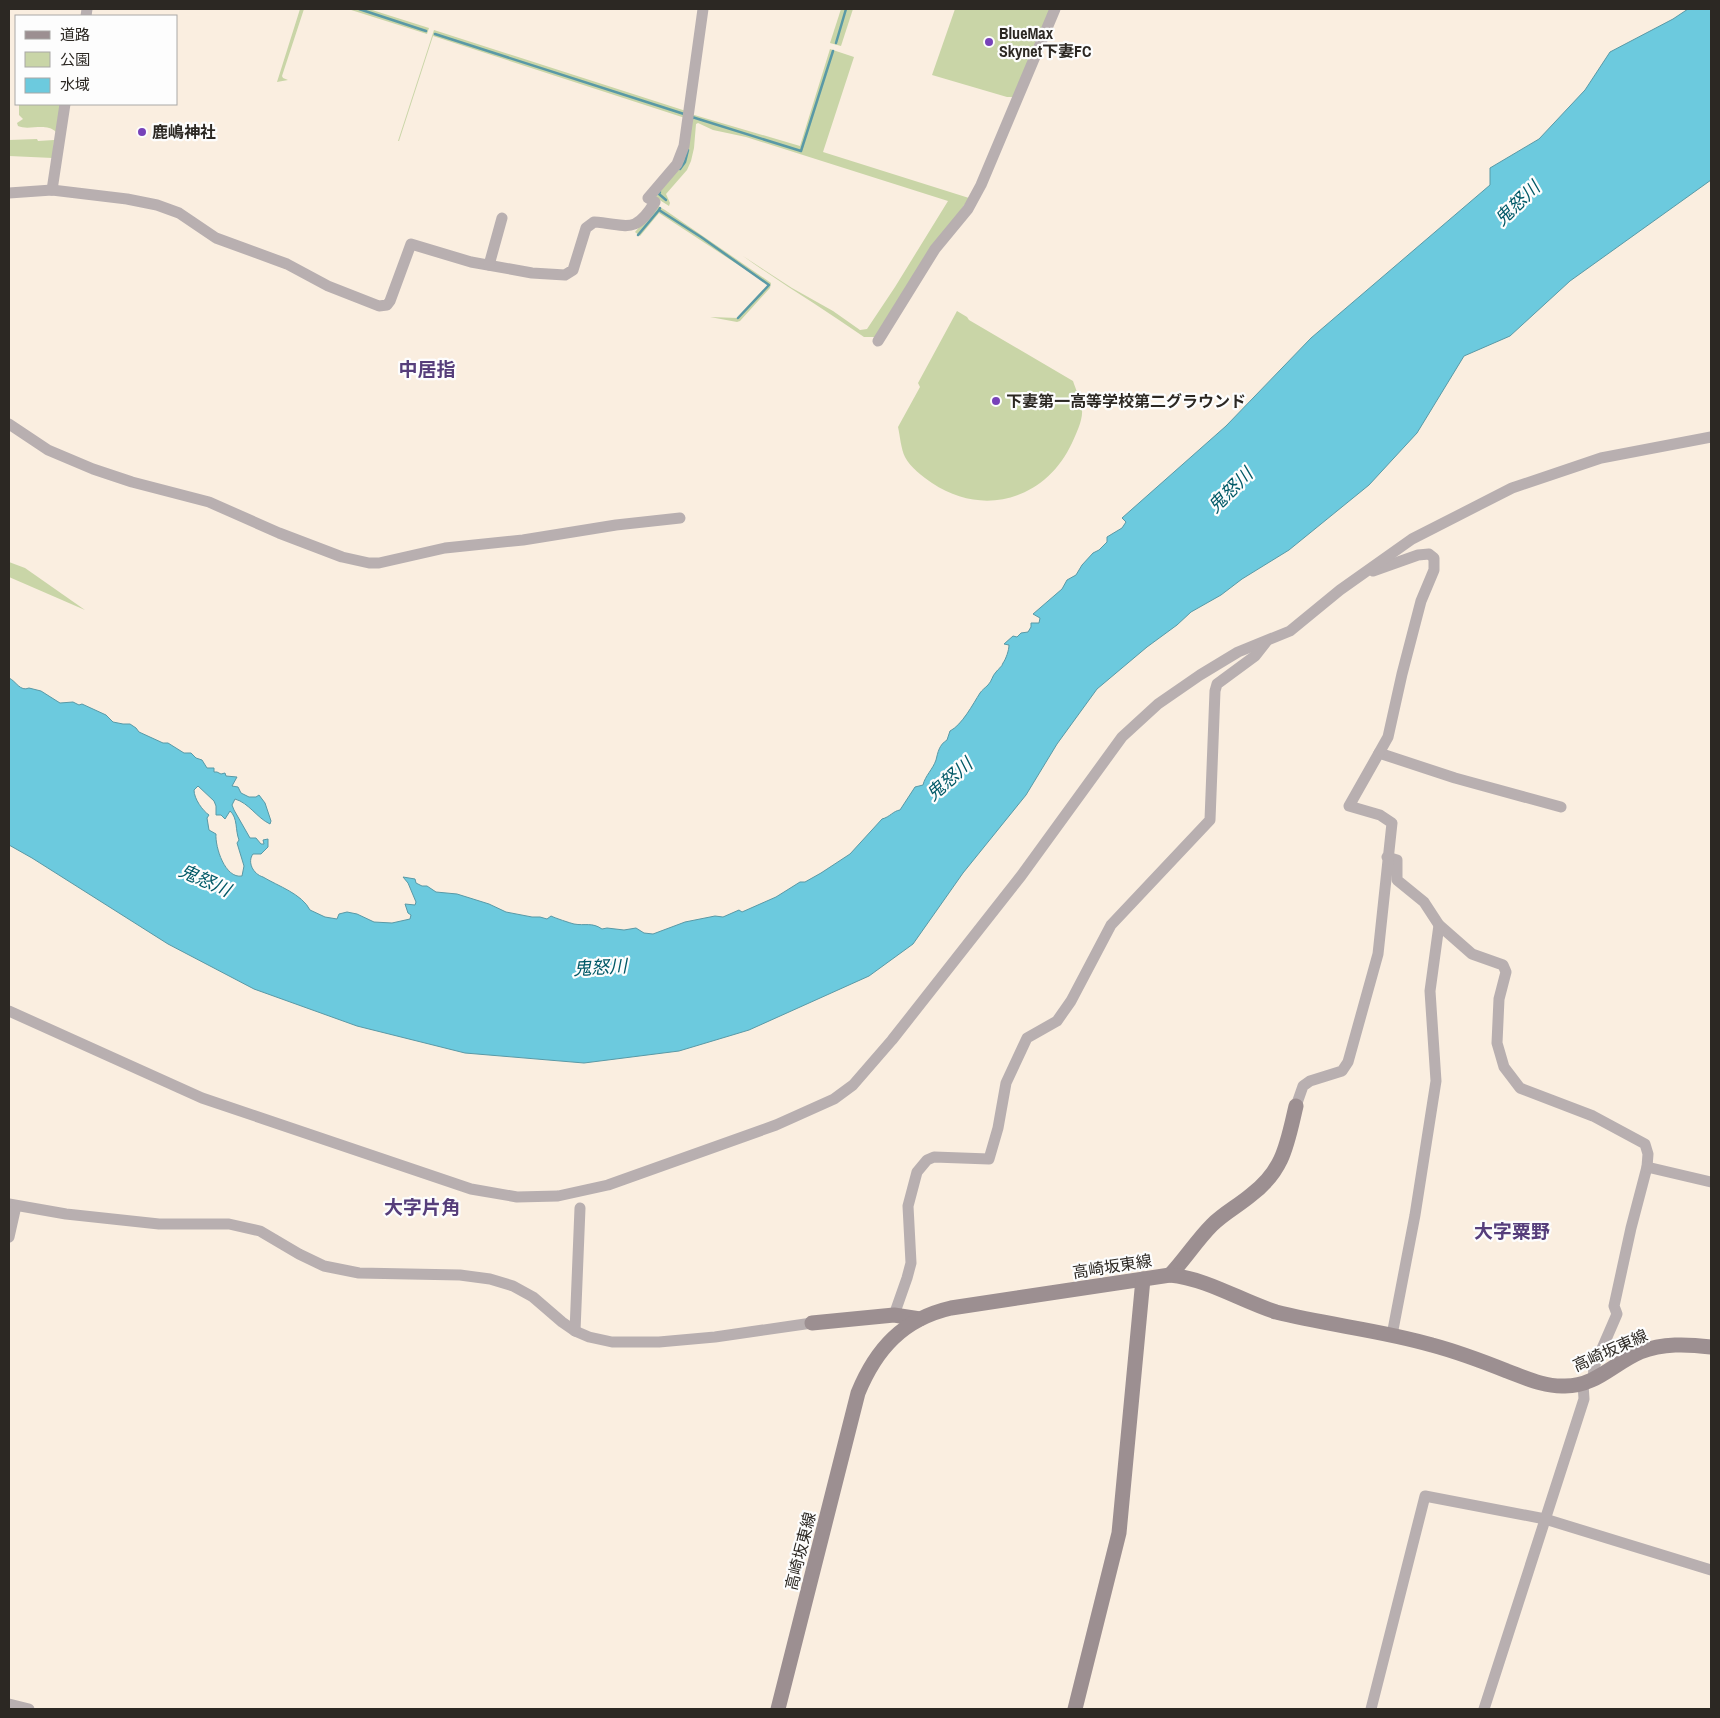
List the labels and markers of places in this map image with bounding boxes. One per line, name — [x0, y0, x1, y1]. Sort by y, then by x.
place label: BlueMax Skynet下妻FC — [999, 22, 1092, 62]
marker: BlueMax Skynet下妻FC — [983, 36, 995, 48]
place label: 鹿嶋神社 — [152, 121, 216, 143]
marker: 鹿嶋神社 — [136, 126, 148, 138]
place label: 下妻第一高等学校第二グラウンド — [1006, 390, 1246, 412]
marker: 下妻第一高等学校第二グラウンド — [990, 395, 1002, 407]

